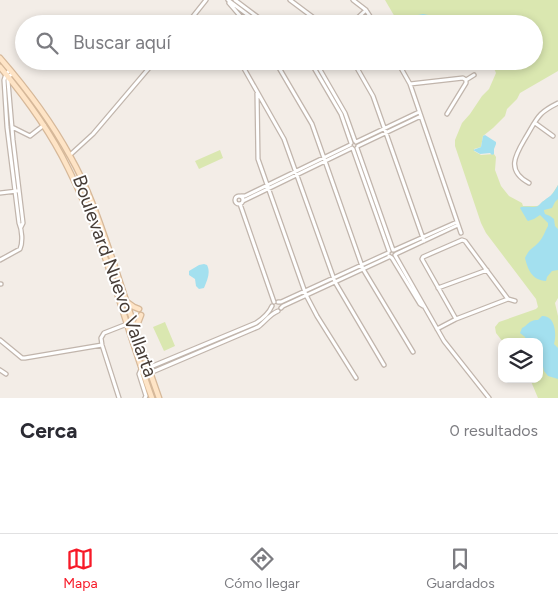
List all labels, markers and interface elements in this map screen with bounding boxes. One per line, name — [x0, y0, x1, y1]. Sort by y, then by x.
search box — [15, 15, 543, 70]
icon: search — [33, 29, 61, 57]
text: Buscar aquí — [73, 31, 171, 54]
street label: Boulevard Nuevo Vallarta — [68, 172, 162, 380]
map controls — [498, 338, 543, 383]
button: layers — [498, 338, 543, 383]
text: Cerca — [20, 418, 77, 443]
text: 0 resultados — [449, 421, 538, 440]
tab: Mapa — [63, 545, 98, 592]
tab: Cómo llegar — [224, 545, 300, 592]
tab: Guardados — [426, 545, 495, 592]

